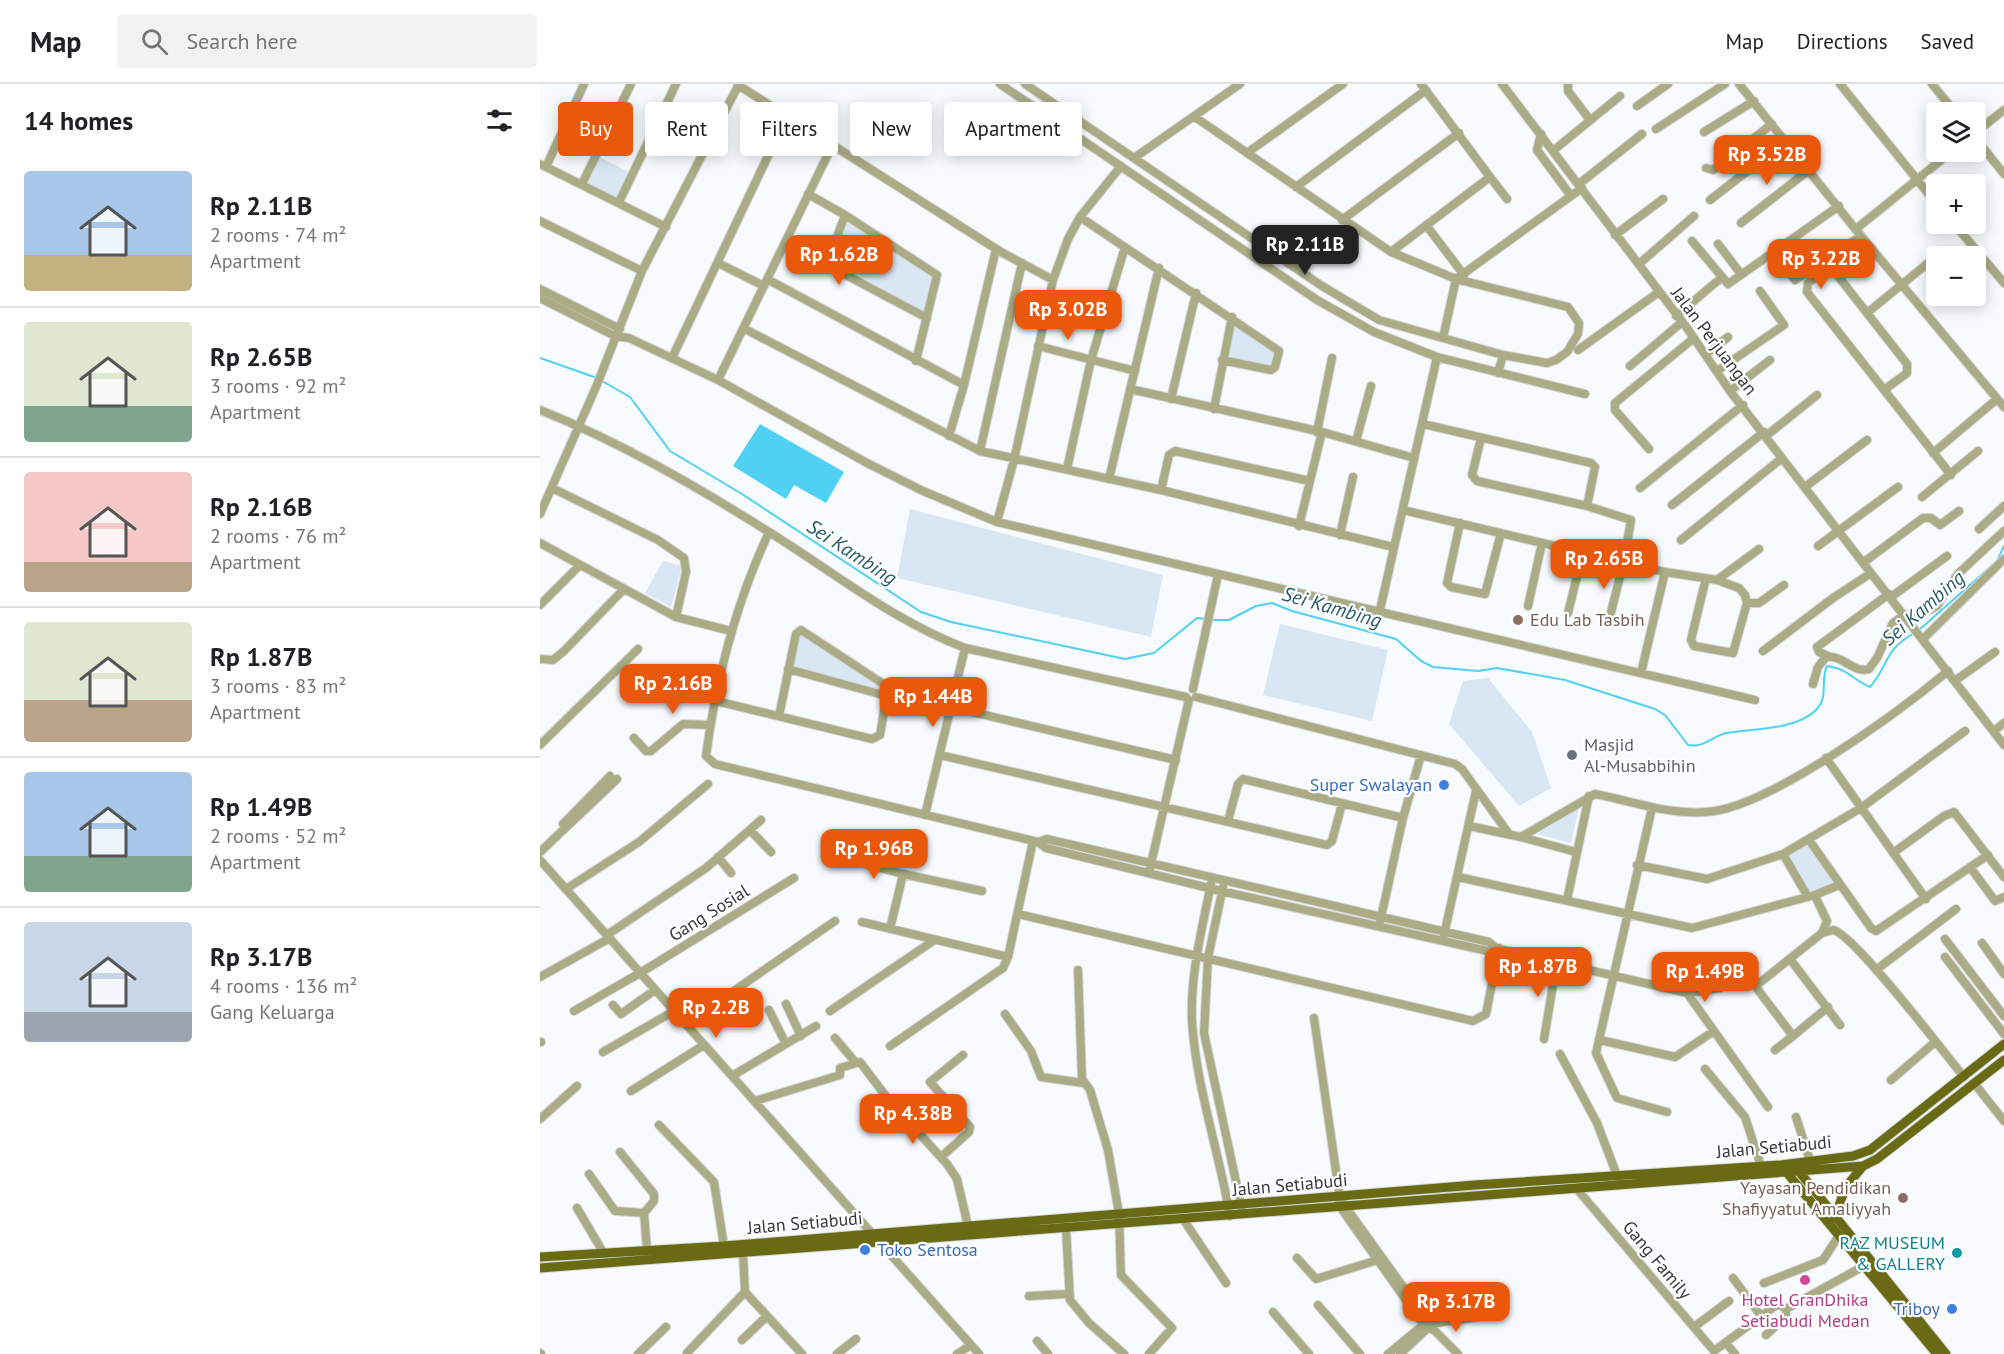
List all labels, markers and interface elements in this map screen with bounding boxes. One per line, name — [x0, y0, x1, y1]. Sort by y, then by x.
search box — [117, 14, 537, 68]
text: Map — [30, 23, 81, 60]
icon: search — [138, 25, 171, 58]
text: Search here — [186, 27, 297, 55]
text: Map — [1725, 28, 1764, 55]
text: Directions — [1797, 28, 1888, 55]
text: Saved — [1921, 28, 1974, 55]
chip: Buy — [558, 102, 633, 156]
chip: Rent — [645, 102, 728, 156]
chip: Filters — [740, 102, 838, 156]
chip: New — [850, 102, 932, 156]
chip: Apartment — [944, 102, 1082, 156]
map controls — [1926, 102, 1986, 306]
button: layers — [1926, 102, 1986, 162]
text: 14 homes — [24, 104, 133, 137]
icon: filters — [483, 104, 516, 137]
pin: Rp 3.52B — [1705, 135, 1829, 186]
text: Rp 3.52B — [1728, 141, 1806, 167]
button: + — [1926, 174, 1986, 234]
text: Rp 2.11B — [210, 189, 312, 222]
icon: home — [72, 195, 144, 267]
text: 2 rooms · 74 m² — [210, 222, 346, 248]
pin: Rp 2.11B — [1243, 225, 1367, 276]
text: Rp 2.11B — [1266, 231, 1344, 257]
pin: Rp 1.62B — [777, 235, 901, 286]
pin: Rp 3.22B — [1759, 239, 1883, 290]
text: Rp 1.62B — [800, 241, 878, 267]
text: Rp 3.22B — [1782, 245, 1860, 271]
button: − — [1926, 246, 1986, 306]
text: Apartment — [210, 248, 301, 274]
street label: Jalan Perjuangan — [1666, 281, 1763, 399]
pin: Rp 3.02B — [1006, 290, 1130, 341]
text: Rp 3.02B — [1029, 296, 1107, 322]
text: Rp 2.65B — [210, 340, 312, 373]
icon: home — [72, 346, 144, 418]
text: 3 rooms · 92 m² — [210, 373, 346, 399]
text: Apartment — [210, 399, 301, 425]
text: Rp 2.16B — [210, 490, 312, 523]
icon: home — [72, 496, 144, 568]
water label: Sei Kambing — [802, 513, 902, 591]
text: 2 rooms · 76 m² — [210, 523, 346, 549]
pin: Rp 2.65B — [1542, 539, 1666, 590]
text: Rp 2.65B — [1565, 545, 1643, 571]
text: Apartment — [210, 549, 301, 575]
water label: Sei Kambing — [1876, 565, 1970, 651]
water label: Sei Kambing — [1279, 580, 1385, 634]
place label: Edu Lab Tasbih — [1530, 608, 1645, 631]
marker: Edu Lab Tasbih — [1511, 613, 1525, 627]
text: Rp 1.87B — [210, 640, 312, 673]
icon: home — [72, 646, 144, 718]
pin: Rp 2.16B — [611, 664, 735, 715]
text: Rp 2.16B — [634, 670, 712, 696]
text: 3 rooms · 83 m² — [210, 673, 346, 699]
pin: Rp 1.44B — [871, 677, 995, 728]
text: Rp 1.44B — [894, 683, 972, 709]
text: Apartment — [210, 699, 301, 725]
place label: Masjid Al-Musabbihin — [1584, 733, 1696, 777]
marker: Masjid Al-Musabbihin — [1565, 748, 1579, 762]
place label: Super Swalayan — [1310, 773, 1432, 796]
marker: Super Swalayan — [1437, 778, 1451, 792]
text: Rp 1.49B — [210, 790, 312, 823]
icon: home — [72, 796, 144, 868]
text: 2 rooms · 52 m² — [210, 823, 346, 849]
pin: Rp 1.96B — [812, 829, 936, 880]
text: Rp 1.96B — [835, 835, 913, 861]
text: Apartment — [210, 849, 301, 875]
street label: Gang Sosial — [664, 879, 754, 946]
text: Rp 3.17B — [210, 940, 312, 973]
icon: home — [72, 946, 144, 1018]
pin: Rp 1.87B — [1476, 947, 1600, 998]
pin: Rp 1.49B — [1643, 952, 1767, 1003]
text: Rp 1.87B — [1499, 953, 1577, 979]
text: Rp 1.49B — [1666, 958, 1744, 984]
text: 4 rooms · 136 m² — [210, 973, 357, 999]
pin: Rp 2.2B — [661, 988, 771, 1039]
text: Rp 2.2B — [682, 994, 750, 1020]
text: Gang Keluarga — [210, 999, 335, 1025]
pin: Rp 4.38B — [851, 1094, 975, 1145]
text: Rp 4.38B — [874, 1100, 952, 1126]
street label: Jalan Setiabudi — [1714, 1130, 1832, 1163]
street label: Jalan Setiabudi — [1230, 1168, 1348, 1201]
place label: Yayasan Pendidikan Shafiyyatul Amaliyyah — [1722, 1176, 1891, 1220]
marker: Yayasan Pendidikan Shafiyyatul Amaliyyah — [1896, 1191, 1910, 1205]
street label: Jalan Setiabudi — [745, 1206, 863, 1239]
street label: Gang Family — [1618, 1216, 1697, 1304]
place label: RAZ MUSEUM & GALLERY — [1839, 1231, 1945, 1275]
place label: Toko Sentosa — [877, 1238, 978, 1261]
marker: Toko Sentosa — [858, 1243, 872, 1257]
marker: RAZ MUSEUM & GALLERY — [1950, 1246, 1964, 1260]
marker: Hotel GranDhika Setiabudi Medan — [1798, 1273, 1812, 1287]
pin: Rp 3.17B — [1394, 1282, 1518, 1333]
text: Rp 3.17B — [1417, 1288, 1495, 1314]
place label: Hotel GranDhika Setiabudi Medan — [1740, 1288, 1870, 1332]
place label: Triboy — [1893, 1297, 1941, 1320]
marker: Triboy — [1945, 1302, 1959, 1316]

